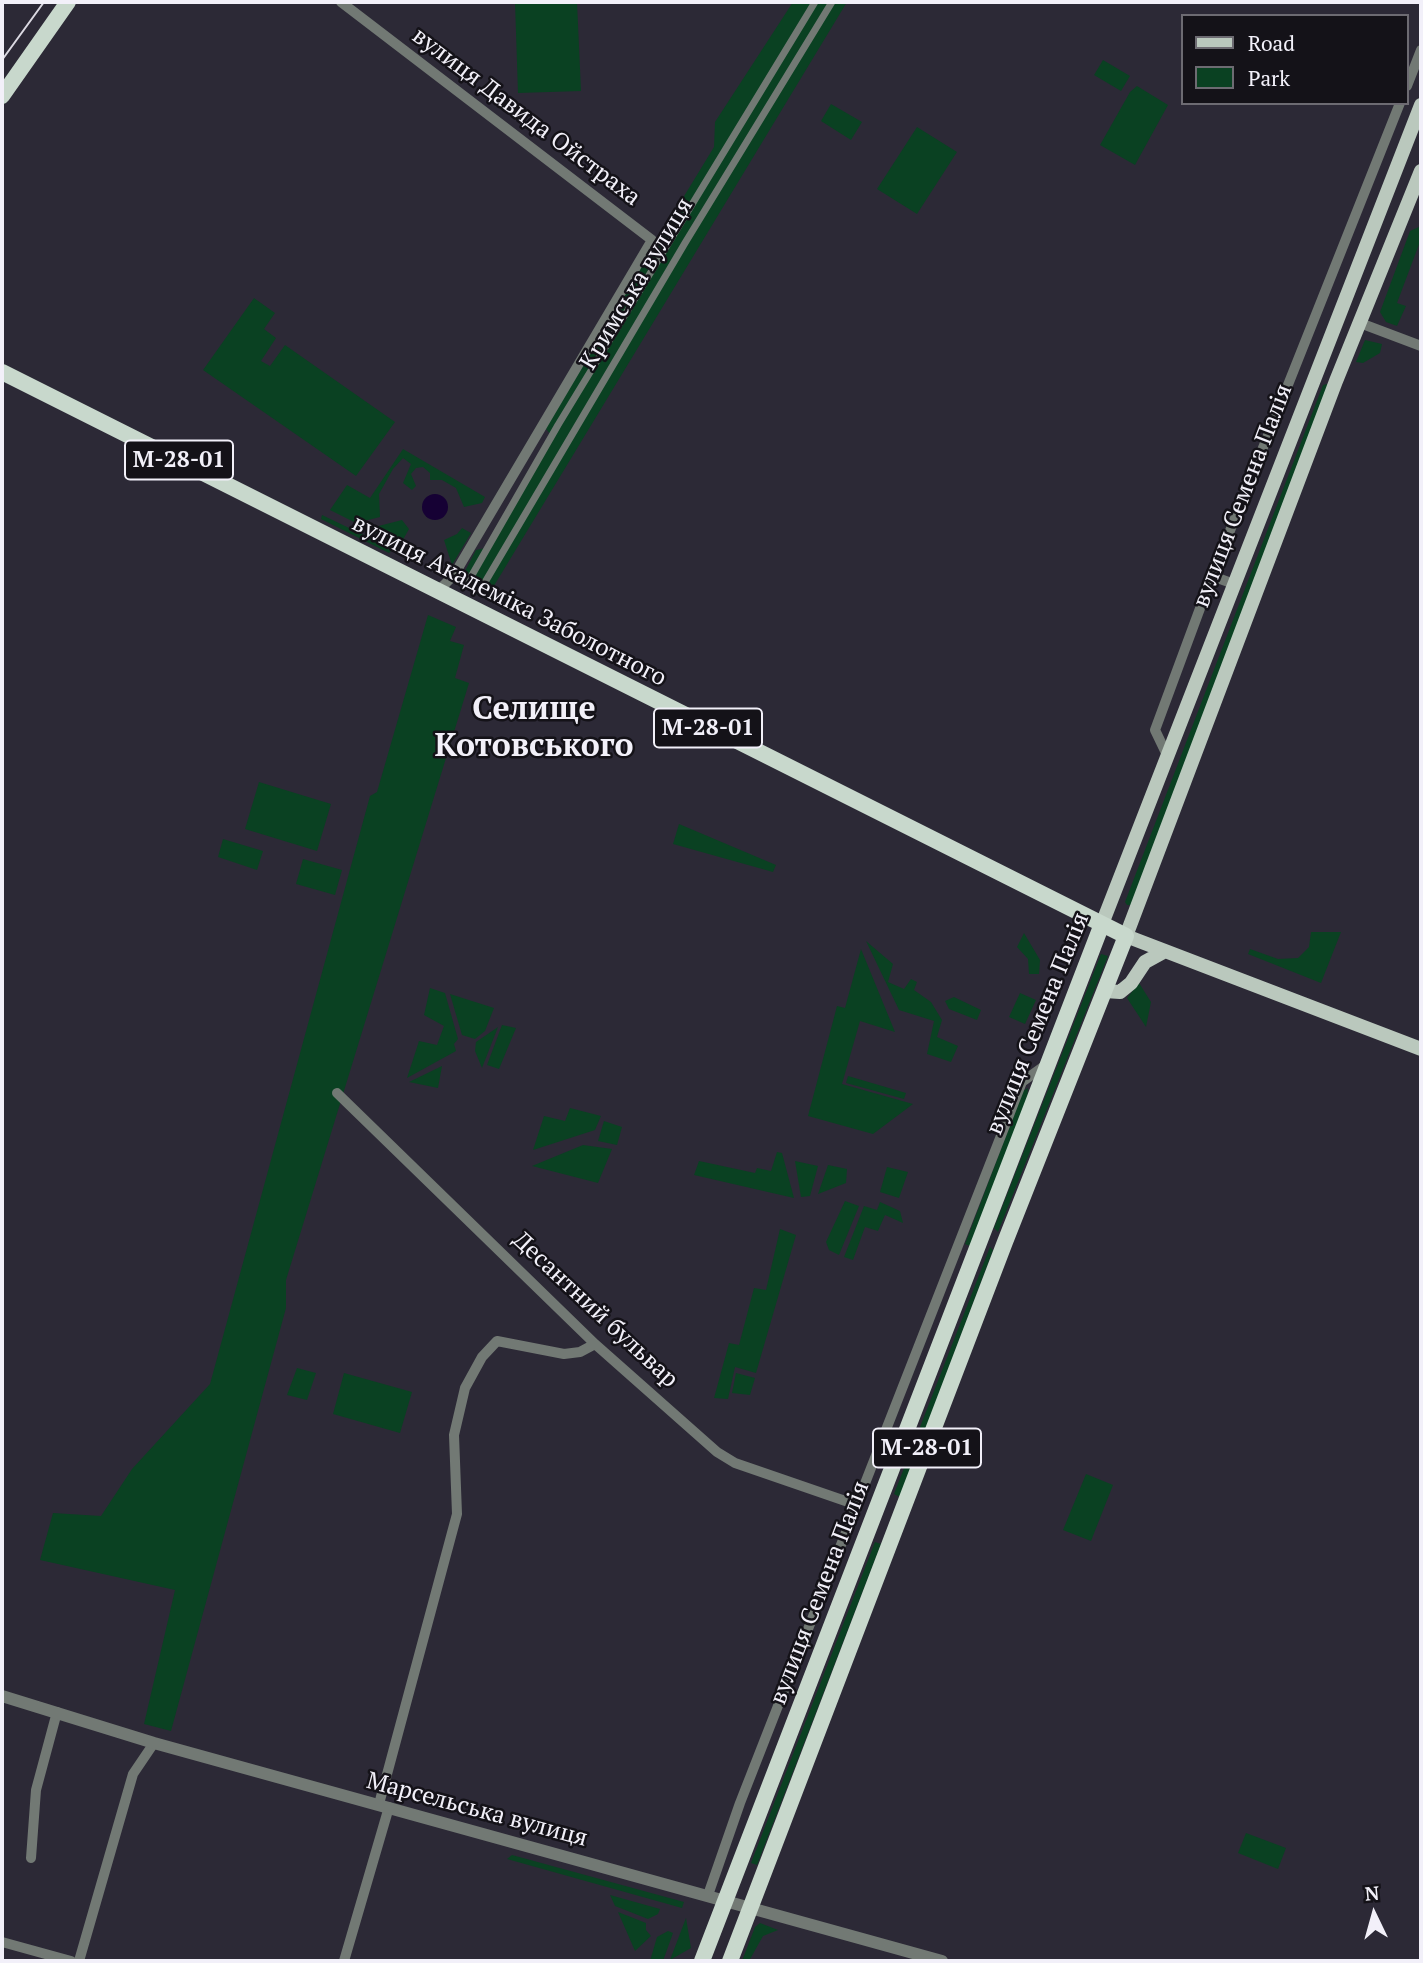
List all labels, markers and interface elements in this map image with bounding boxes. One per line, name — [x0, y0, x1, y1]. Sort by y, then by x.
legend — [1182, 14, 1409, 105]
street label: вулиця Давида Ойстраха — [406, 22, 646, 212]
text: Road — [1248, 29, 1295, 57]
text: Park — [1248, 64, 1290, 92]
street label: Кримська вулиця — [574, 193, 700, 375]
street label: вулиця Семена Палія — [1187, 380, 1299, 612]
road number: М-28-01 — [125, 440, 233, 480]
street label: вулиця Академіка Заболотного — [347, 509, 671, 693]
district label: Селище Котовського — [434, 691, 634, 766]
road number: М-28-01 — [654, 708, 762, 748]
street label: вулиця Семена Палія — [980, 909, 1096, 1139]
street label: Десантний бульвар — [506, 1226, 684, 1394]
road number: М-28-01 — [873, 1428, 981, 1468]
street label: вулиця Семена Палія — [764, 1477, 876, 1709]
street label: Марсельська вулиця — [363, 1767, 591, 1853]
north arrow — [1339, 1879, 1409, 1949]
text: N — [1364, 1880, 1380, 1906]

